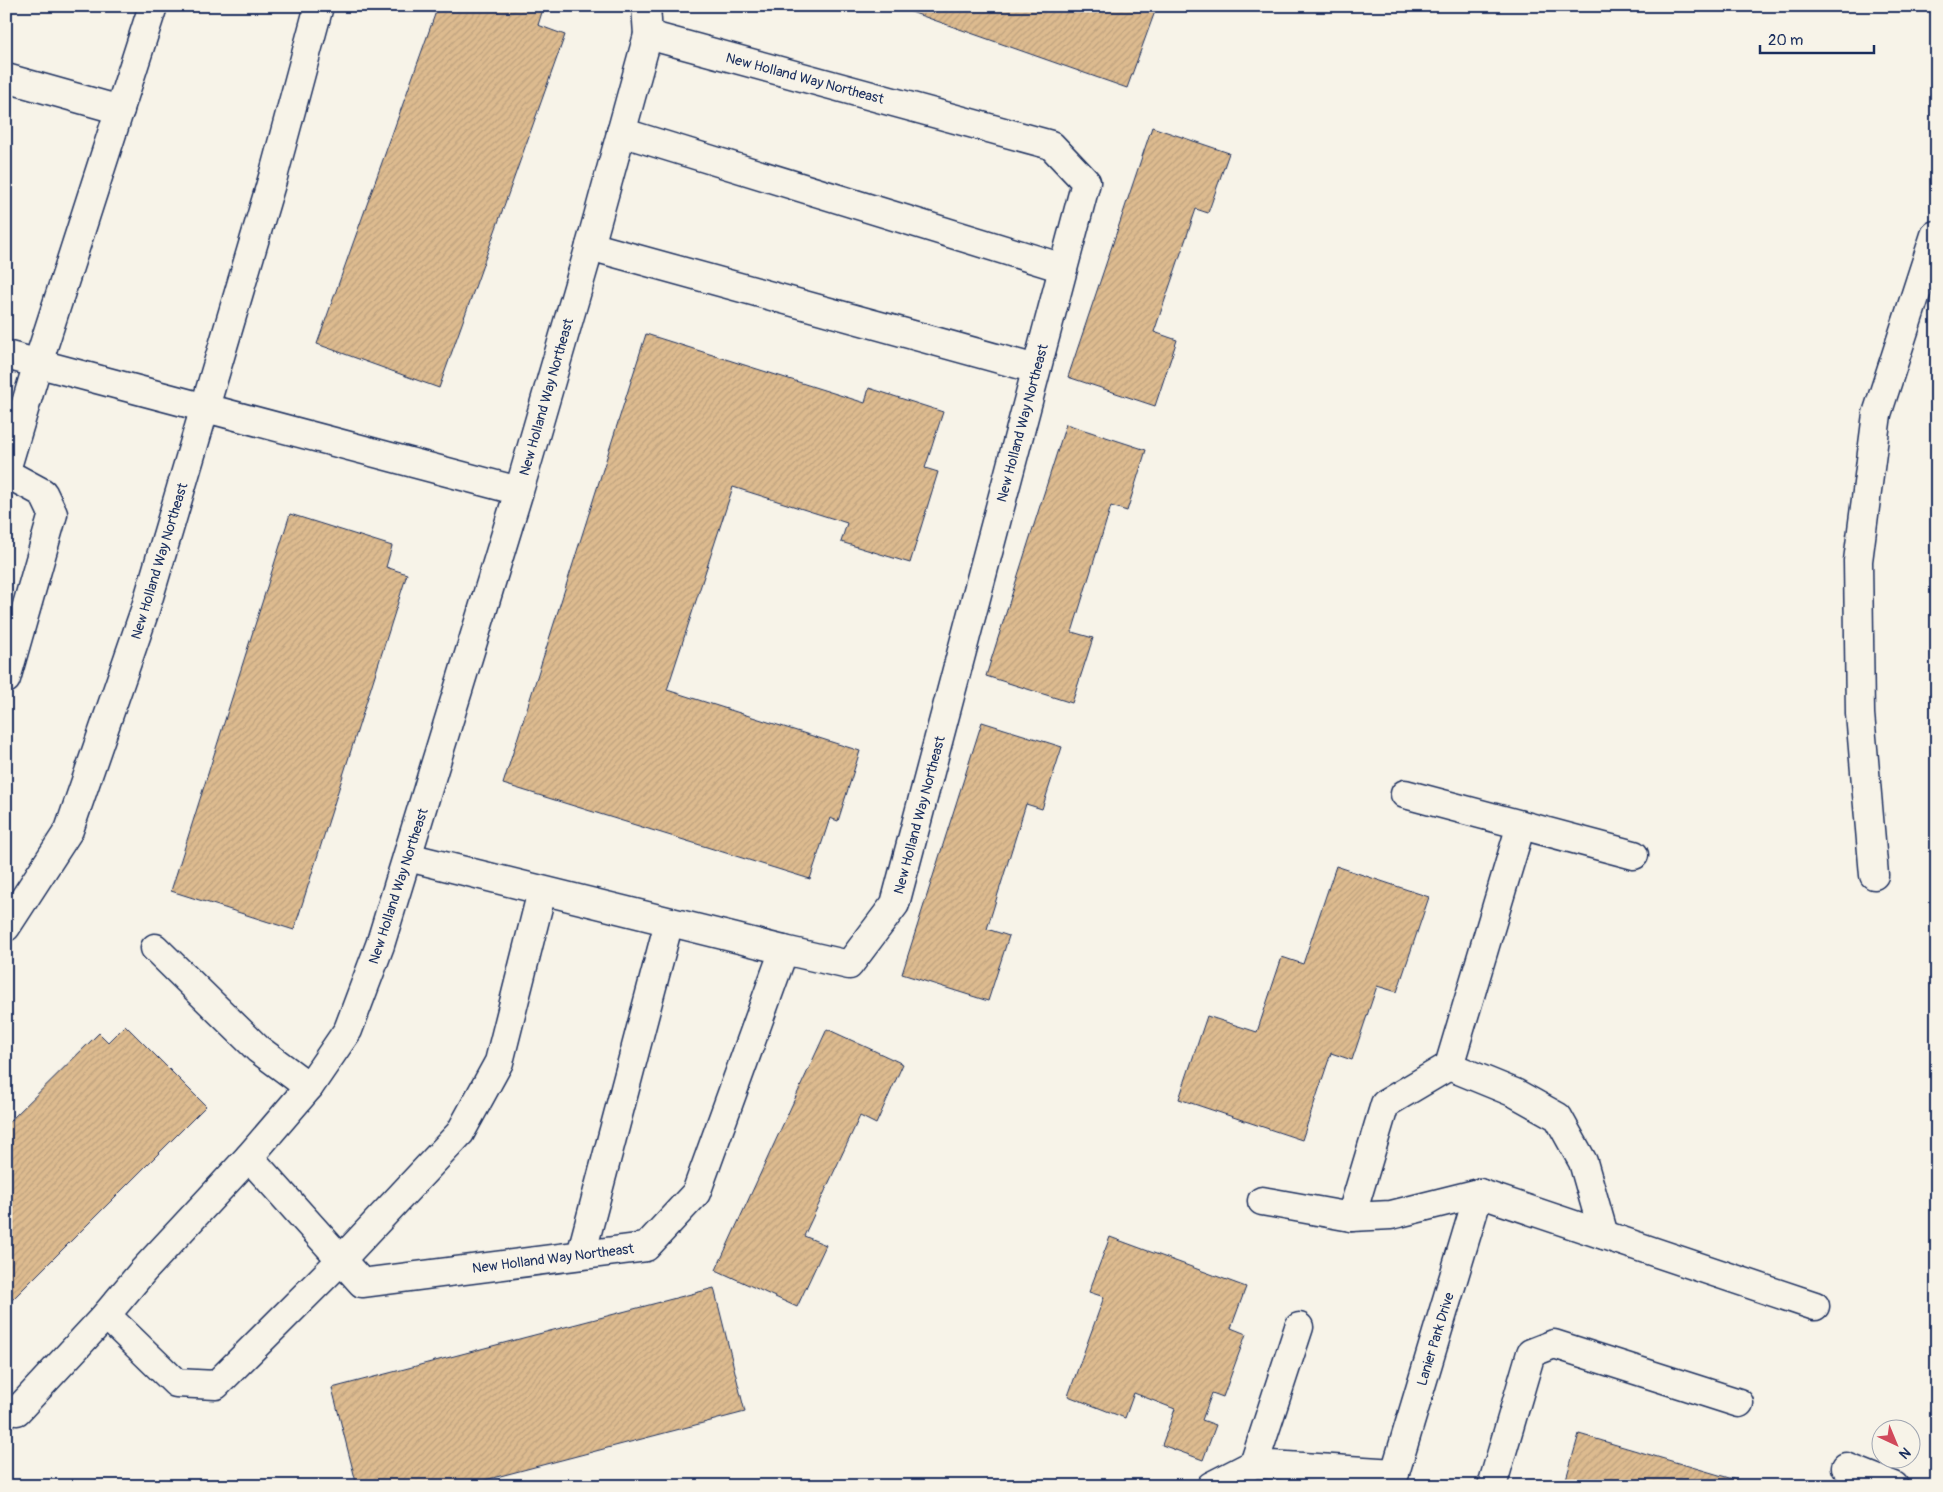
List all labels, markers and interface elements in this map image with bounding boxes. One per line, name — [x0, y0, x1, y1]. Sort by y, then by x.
scale bar — [1760, 22, 1874, 54]
text: 20 m — [1768, 31, 1803, 50]
street label: New Holland Way Northeast — [724, 49, 886, 108]
street label: New Holland Way Northeast — [516, 316, 577, 478]
street label: New Holland Way Northeast — [993, 342, 1052, 504]
street label: New Holland Way Northeast — [128, 480, 192, 641]
street label: New Holland Way Northeast — [890, 734, 949, 896]
street label: New Holland Way Northeast — [365, 806, 432, 966]
street label: New Holland Way Northeast — [471, 1240, 635, 1277]
street label: Lanier Park Drive — [1413, 1290, 1458, 1388]
north arrow — [1870, 1420, 1920, 1470]
text: N — [1895, 1444, 1914, 1462]

